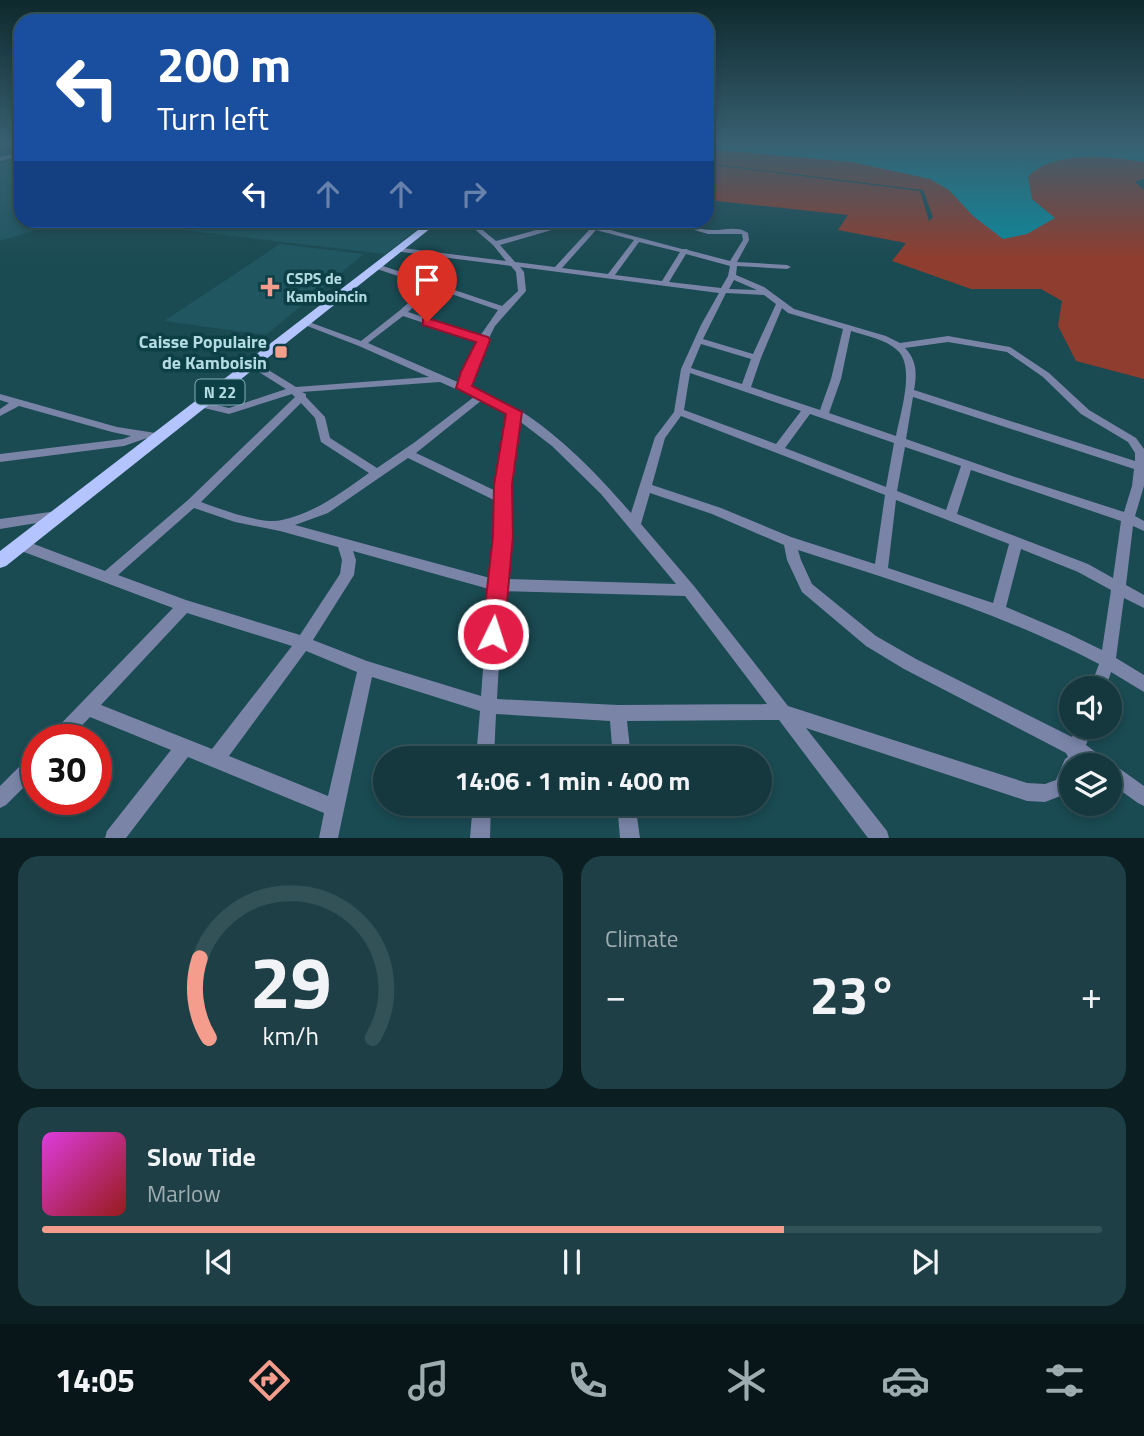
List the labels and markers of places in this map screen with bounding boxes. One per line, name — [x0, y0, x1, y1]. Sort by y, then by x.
pin — [397, 250, 457, 322]
place label: CSPS de Kamboincin — [286, 266, 367, 308]
marker: CSPS de Kamboincin — [260, 277, 280, 297]
place label: Caisse Populaire de Kamboisin — [139, 328, 267, 376]
marker: Caisse Populaire de Kamboisin — [273, 344, 289, 360]

